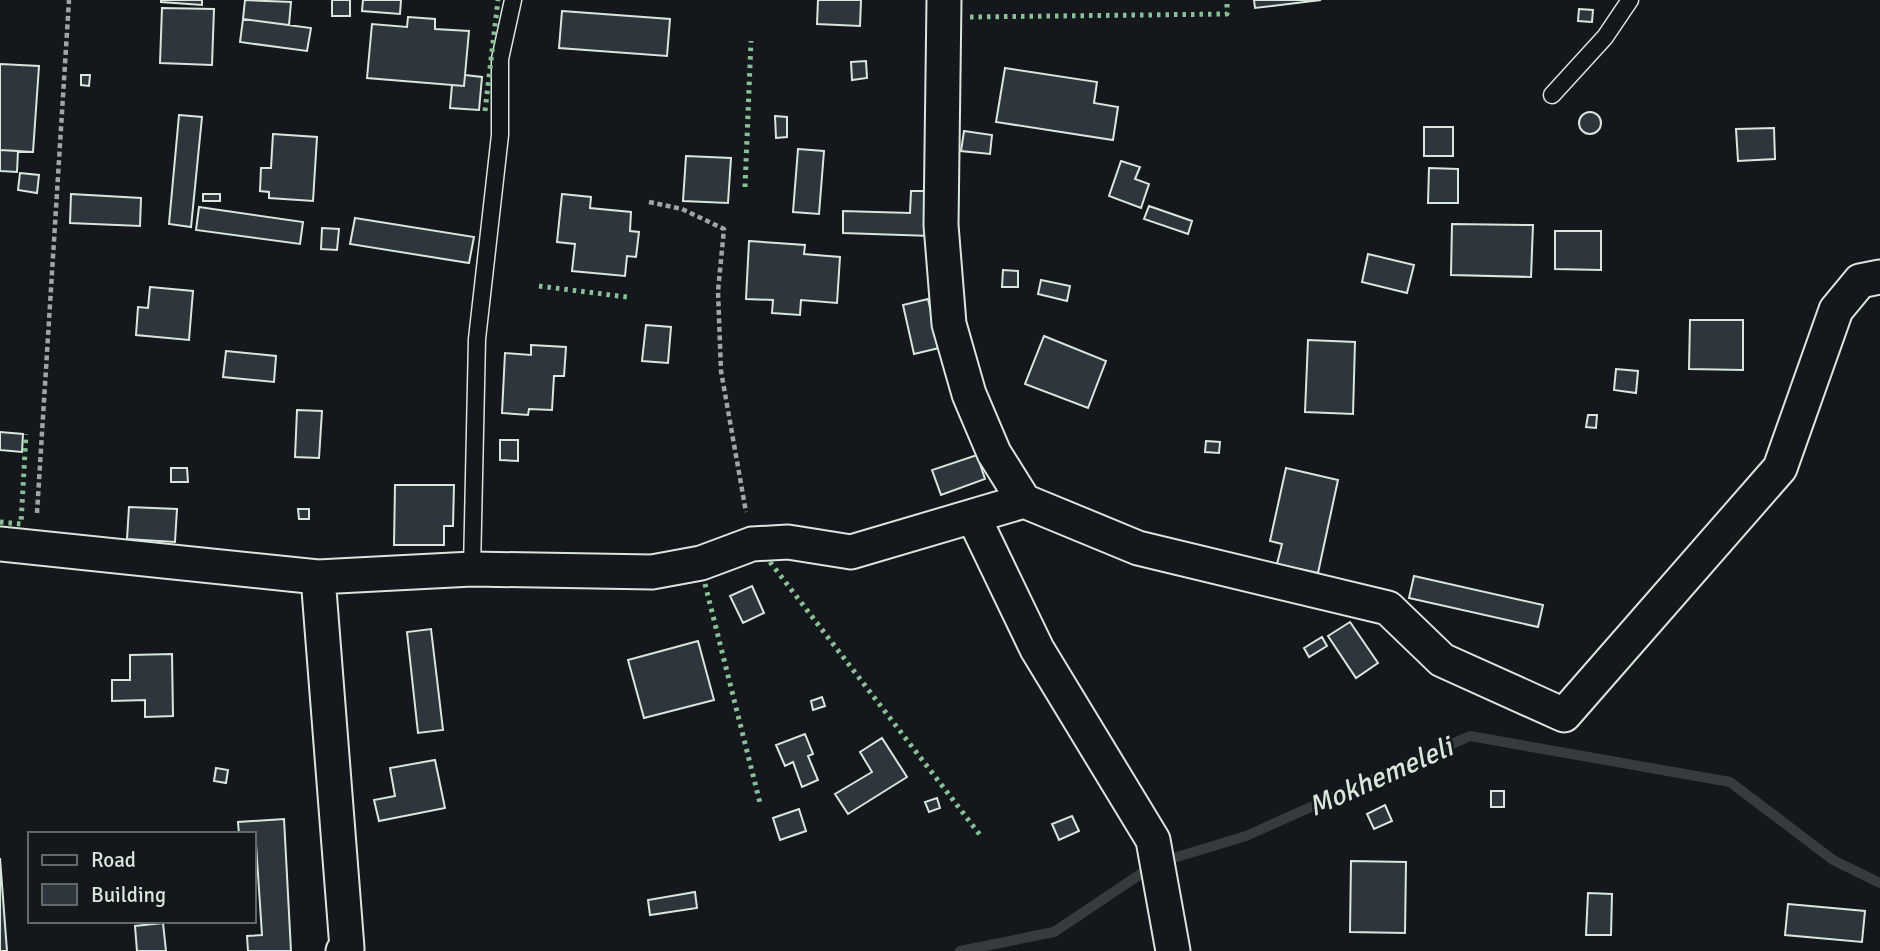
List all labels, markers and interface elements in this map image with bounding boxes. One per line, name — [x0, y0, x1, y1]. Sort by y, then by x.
water label: Mokhemeleli — [1303, 729, 1460, 824]
legend — [28, 832, 256, 923]
text: Road — [91, 847, 136, 873]
text: Building — [91, 882, 166, 908]

